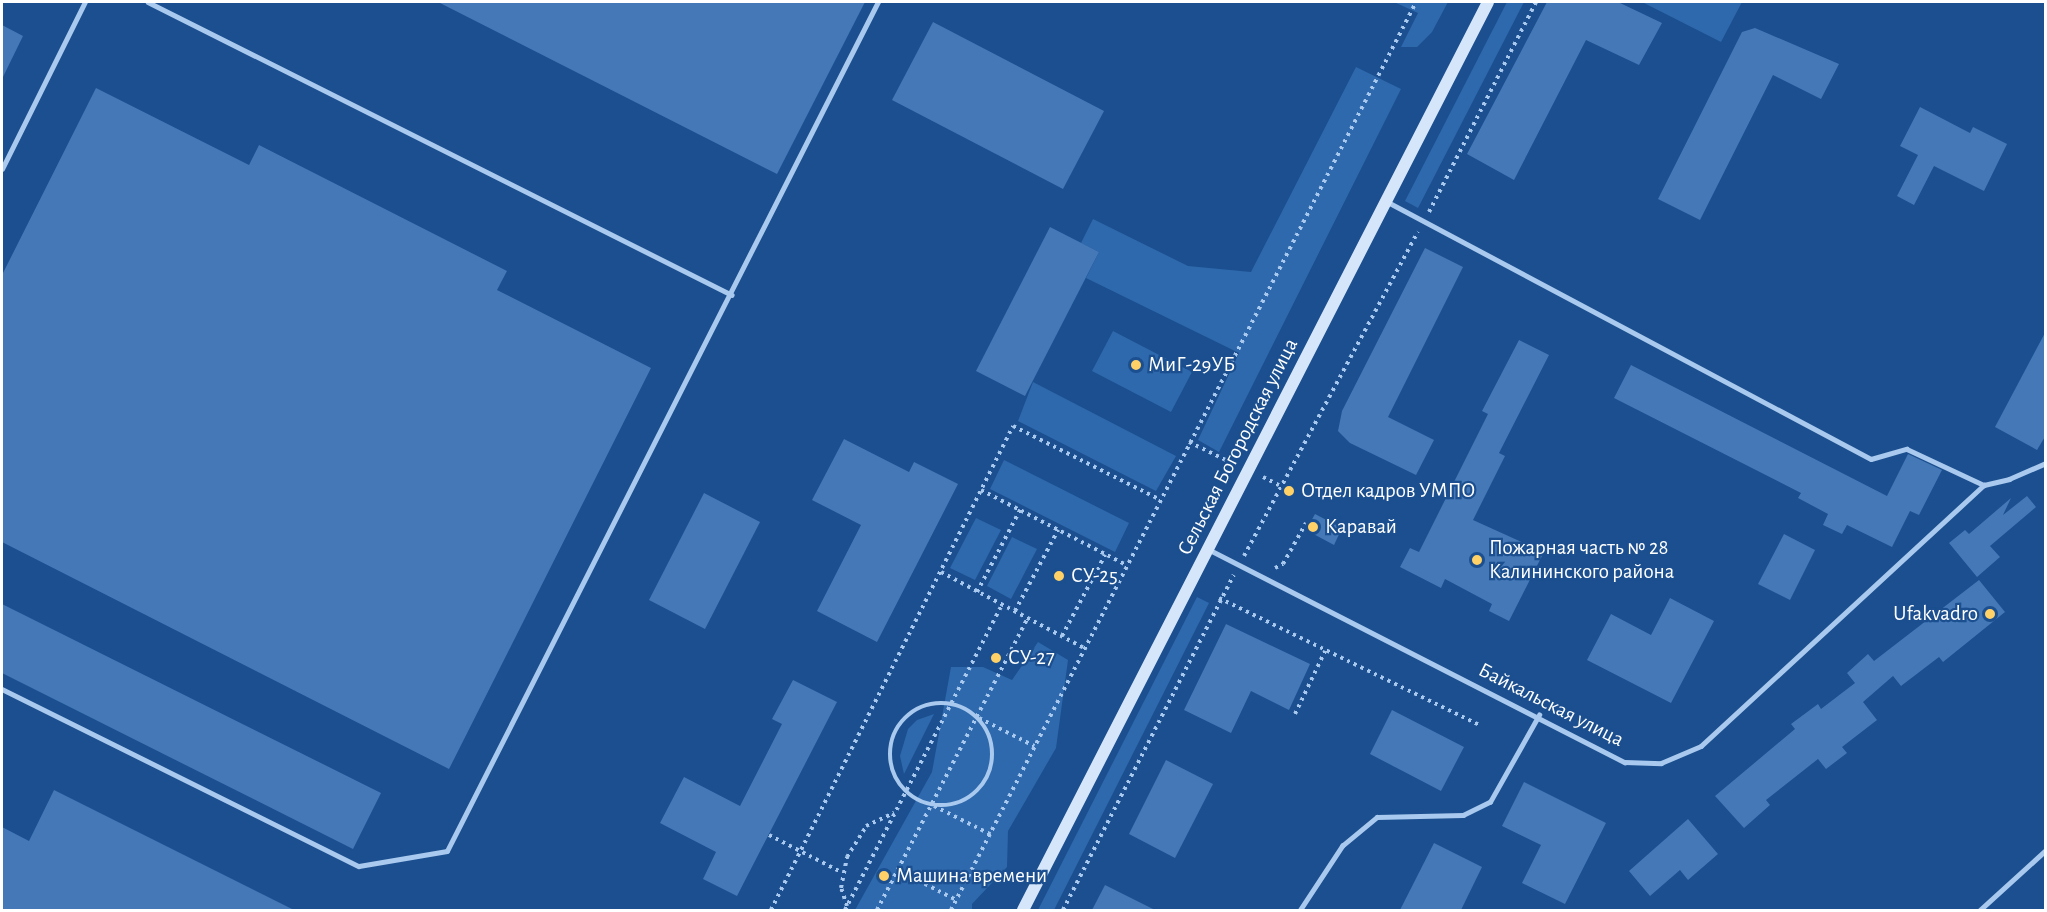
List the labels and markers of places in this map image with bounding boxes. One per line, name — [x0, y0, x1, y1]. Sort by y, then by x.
place label: МиГ-29УБ — [1148, 352, 1235, 378]
marker: МиГ-29УБ — [1129, 358, 1143, 372]
place label: Отдел кадров УМПО — [1301, 478, 1475, 504]
marker: Отдел кадров УМПО — [1282, 484, 1296, 498]
place label: Каравай — [1325, 514, 1397, 540]
marker: Каравай — [1306, 520, 1320, 534]
place label: Пожарная часть № 28 Калининского района — [1489, 535, 1674, 585]
marker: Пожарная часть № 28 Калининского района — [1470, 553, 1484, 567]
place label: СУ-25 — [1071, 563, 1118, 589]
marker: СУ-25 — [1052, 569, 1066, 583]
place label: Ufakvadro — [1893, 601, 1978, 627]
marker: Ufakvadro — [1983, 607, 1997, 621]
place label: СУ-27 — [1008, 645, 1055, 671]
marker: СУ-27 — [989, 651, 1003, 665]
place label: Машина времени — [896, 863, 1047, 889]
marker: Машина времени — [877, 869, 891, 883]

